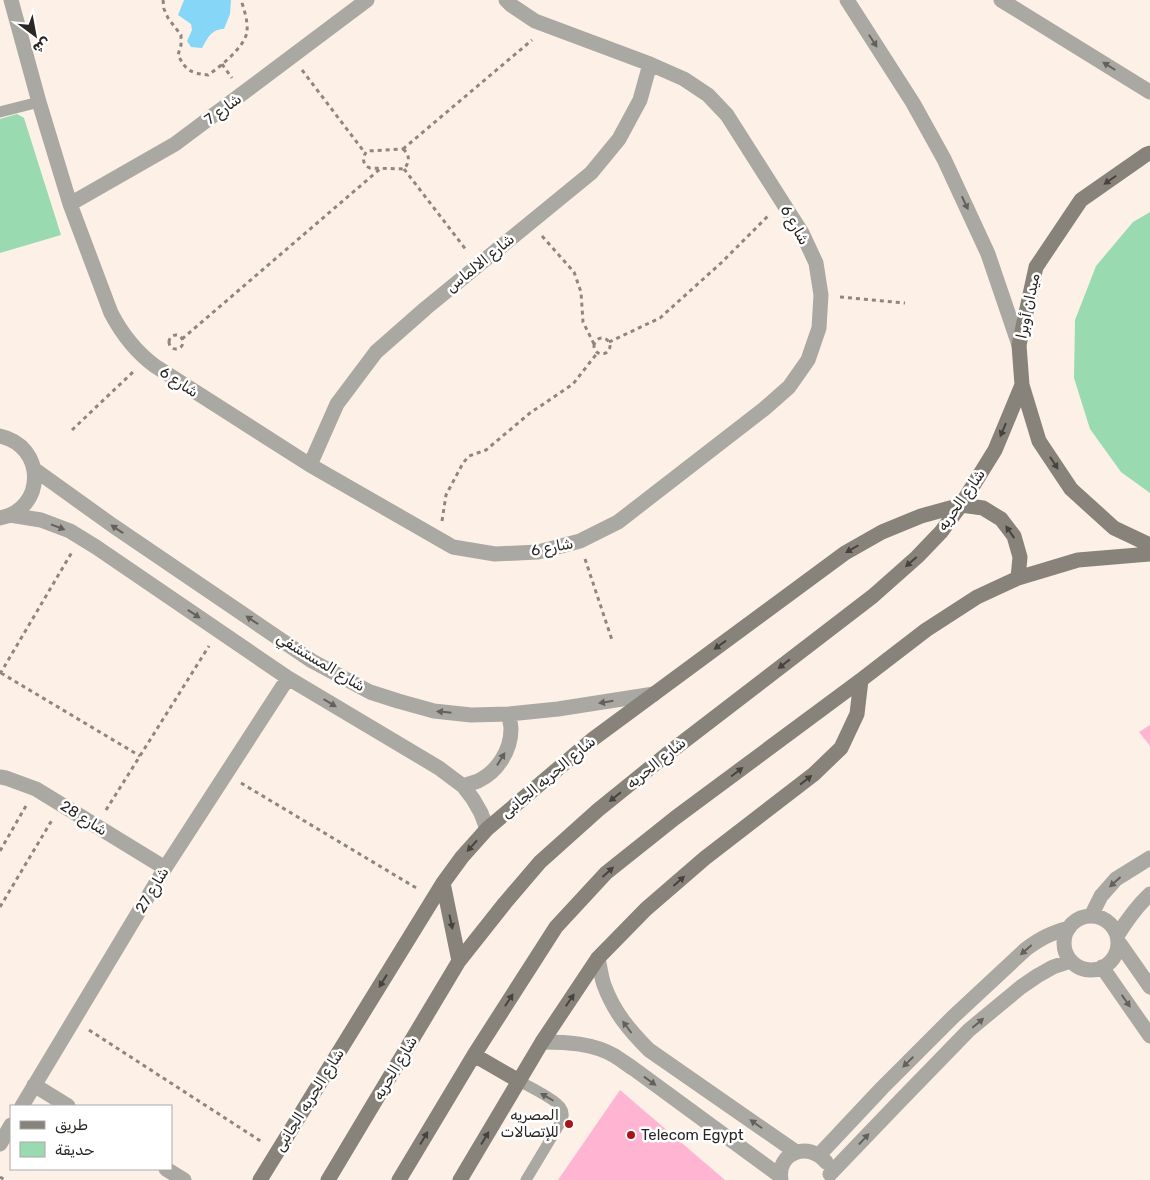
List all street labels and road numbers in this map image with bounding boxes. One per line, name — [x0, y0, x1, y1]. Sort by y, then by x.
street label: شارع 7 — [201, 90, 246, 130]
street label: شارع 6 — [775, 202, 813, 249]
street label: شارع الالماس — [442, 230, 519, 298]
street label: ميدان أوبرا — [1012, 272, 1045, 341]
street label: شارع 6 — [155, 363, 202, 403]
street label: شارع الحريه — [933, 466, 990, 536]
street label: شارع 6 — [529, 534, 575, 562]
street label: شارع المستشفي — [272, 629, 368, 698]
street label: شارع الحريه الجانبى — [497, 732, 600, 823]
street label: شارع الحريه — [623, 734, 691, 794]
street label: شارع 28 — [56, 797, 111, 841]
street label: شارع 27 — [131, 864, 174, 917]
street label: شارع الحريه — [369, 1033, 423, 1104]
street label: شارع الحريه الجانبى — [270, 1045, 350, 1156]

